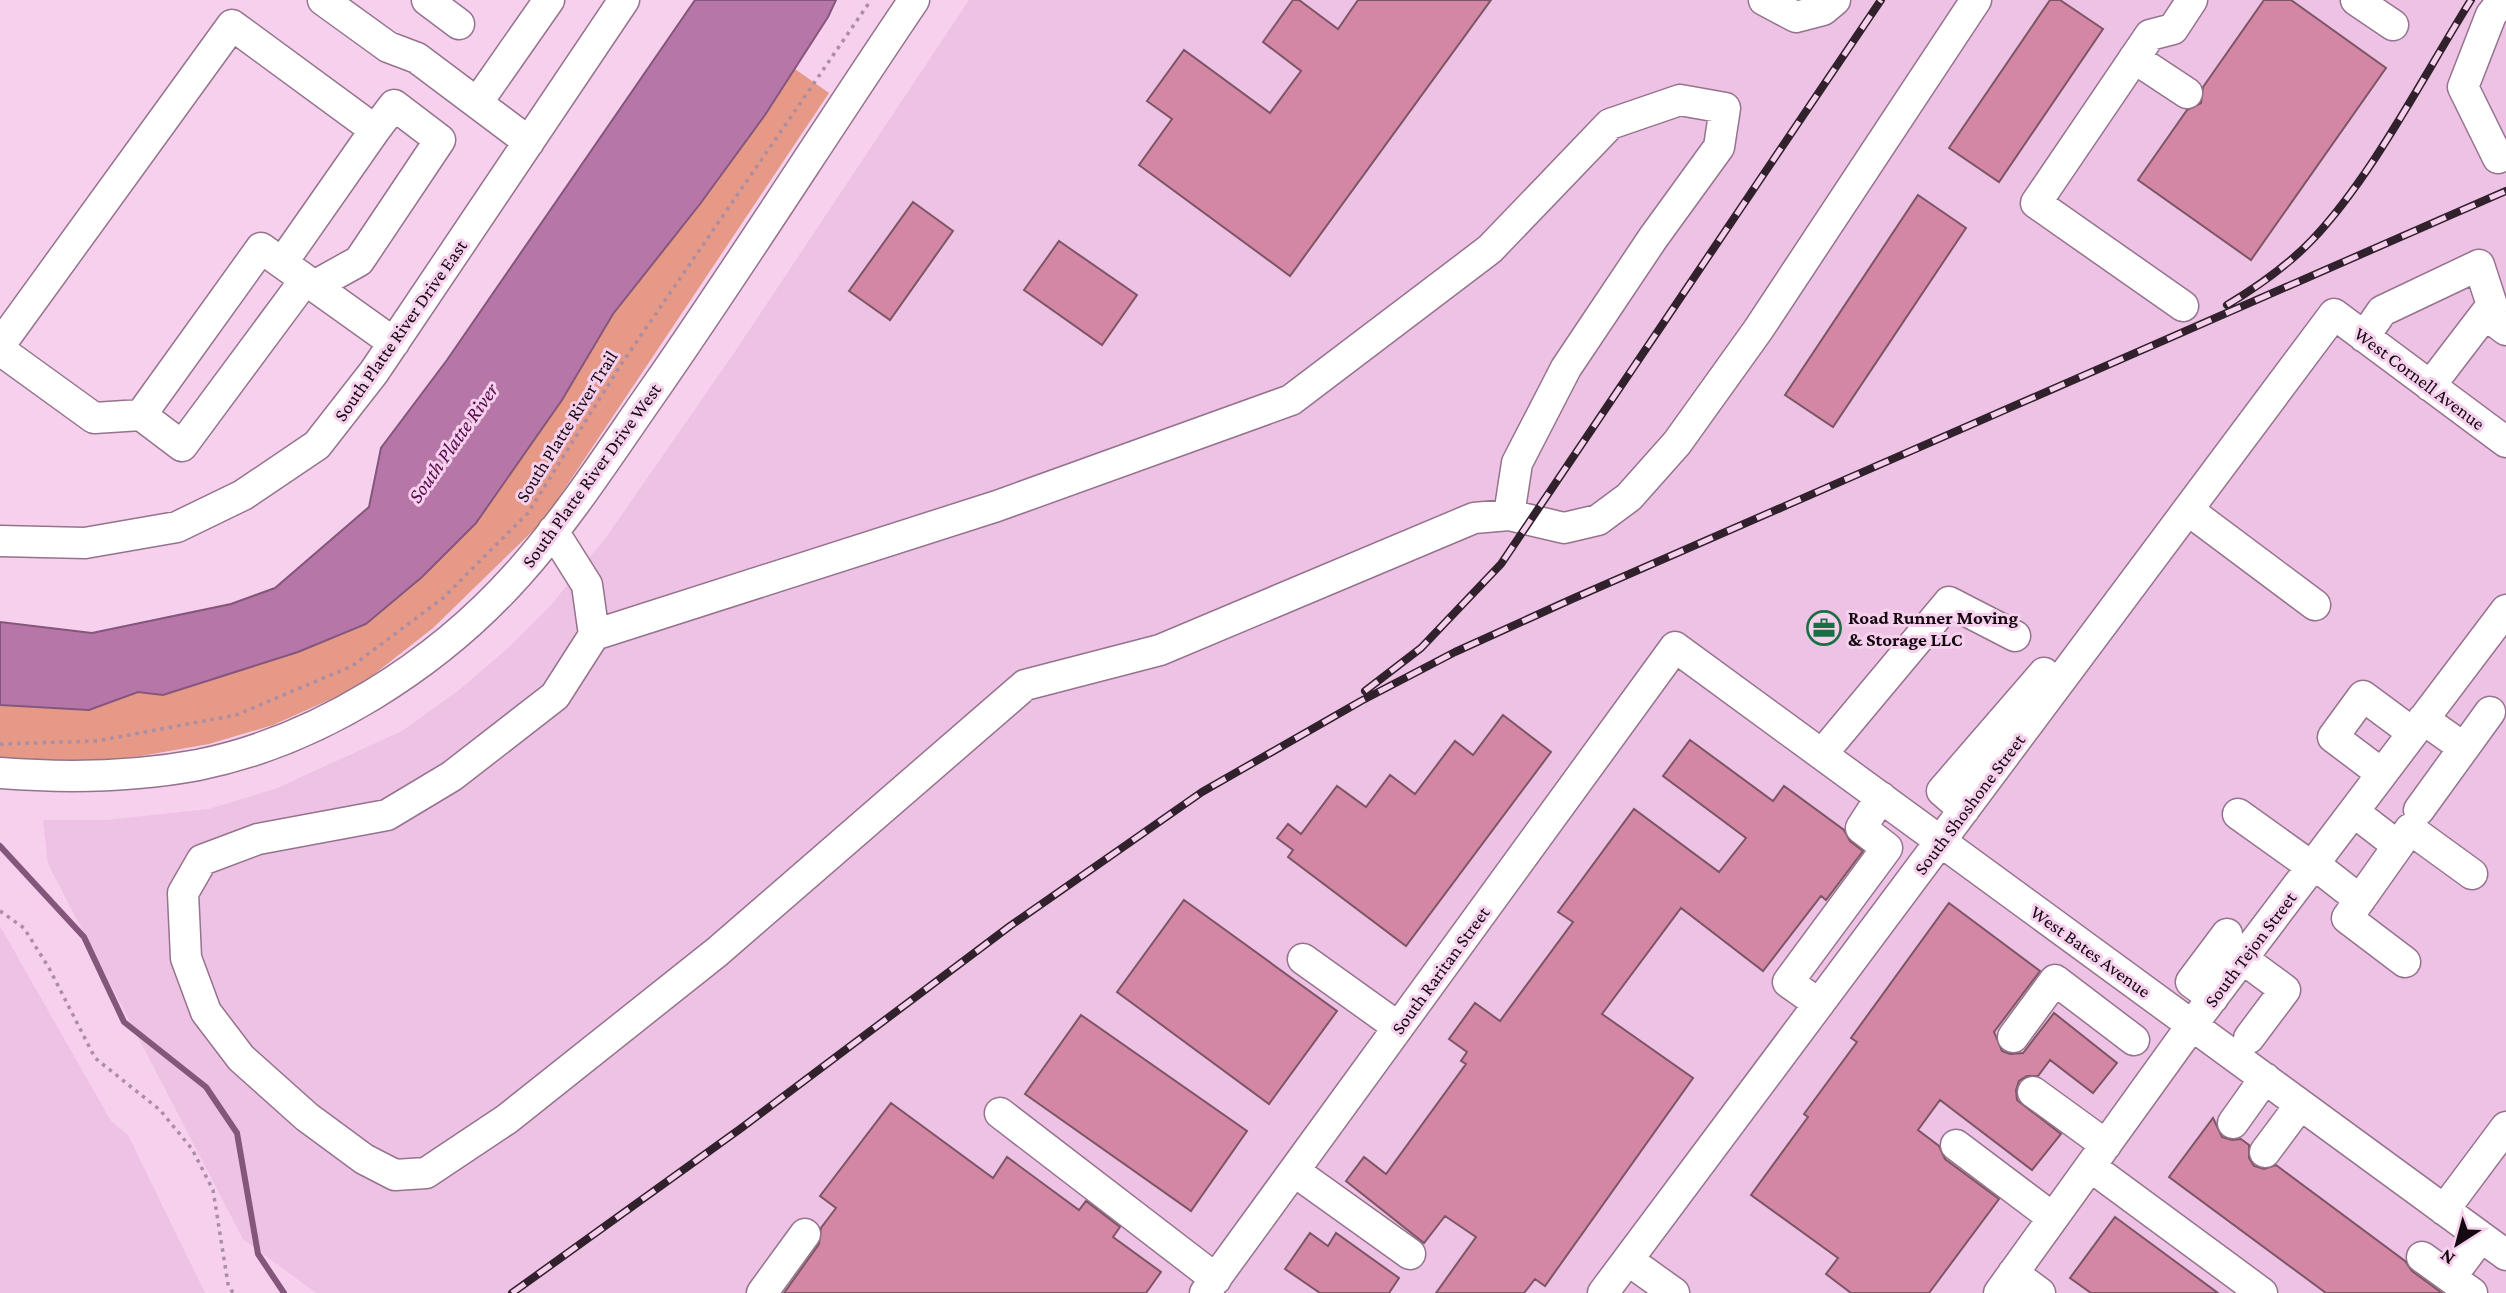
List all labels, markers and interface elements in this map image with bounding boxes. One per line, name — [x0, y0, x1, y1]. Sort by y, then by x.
street label: South Platte River Drive East — [330, 235, 472, 425]
street label: West Cornell Avenue — [2350, 323, 2489, 434]
street label: South Platte River Trail — [511, 347, 622, 506]
water label: South Platte River — [403, 378, 504, 507]
street label: South Platte River Drive West — [518, 379, 666, 571]
place label: Road Runner Moving & Storage LLC — [1848, 607, 2019, 650]
office icon: Road Runner Moving & Storage LLC — [1805, 609, 1843, 647]
street label: South Shoshone Street — [1910, 729, 2030, 879]
street label: South Tejon Street — [2200, 887, 2302, 1012]
street label: West Bates Avenue — [2027, 901, 2155, 1002]
street label: South Raritan Street — [1387, 902, 1494, 1038]
north arrow — [2422, 1209, 2492, 1279]
text: N — [2436, 1245, 2459, 1270]

